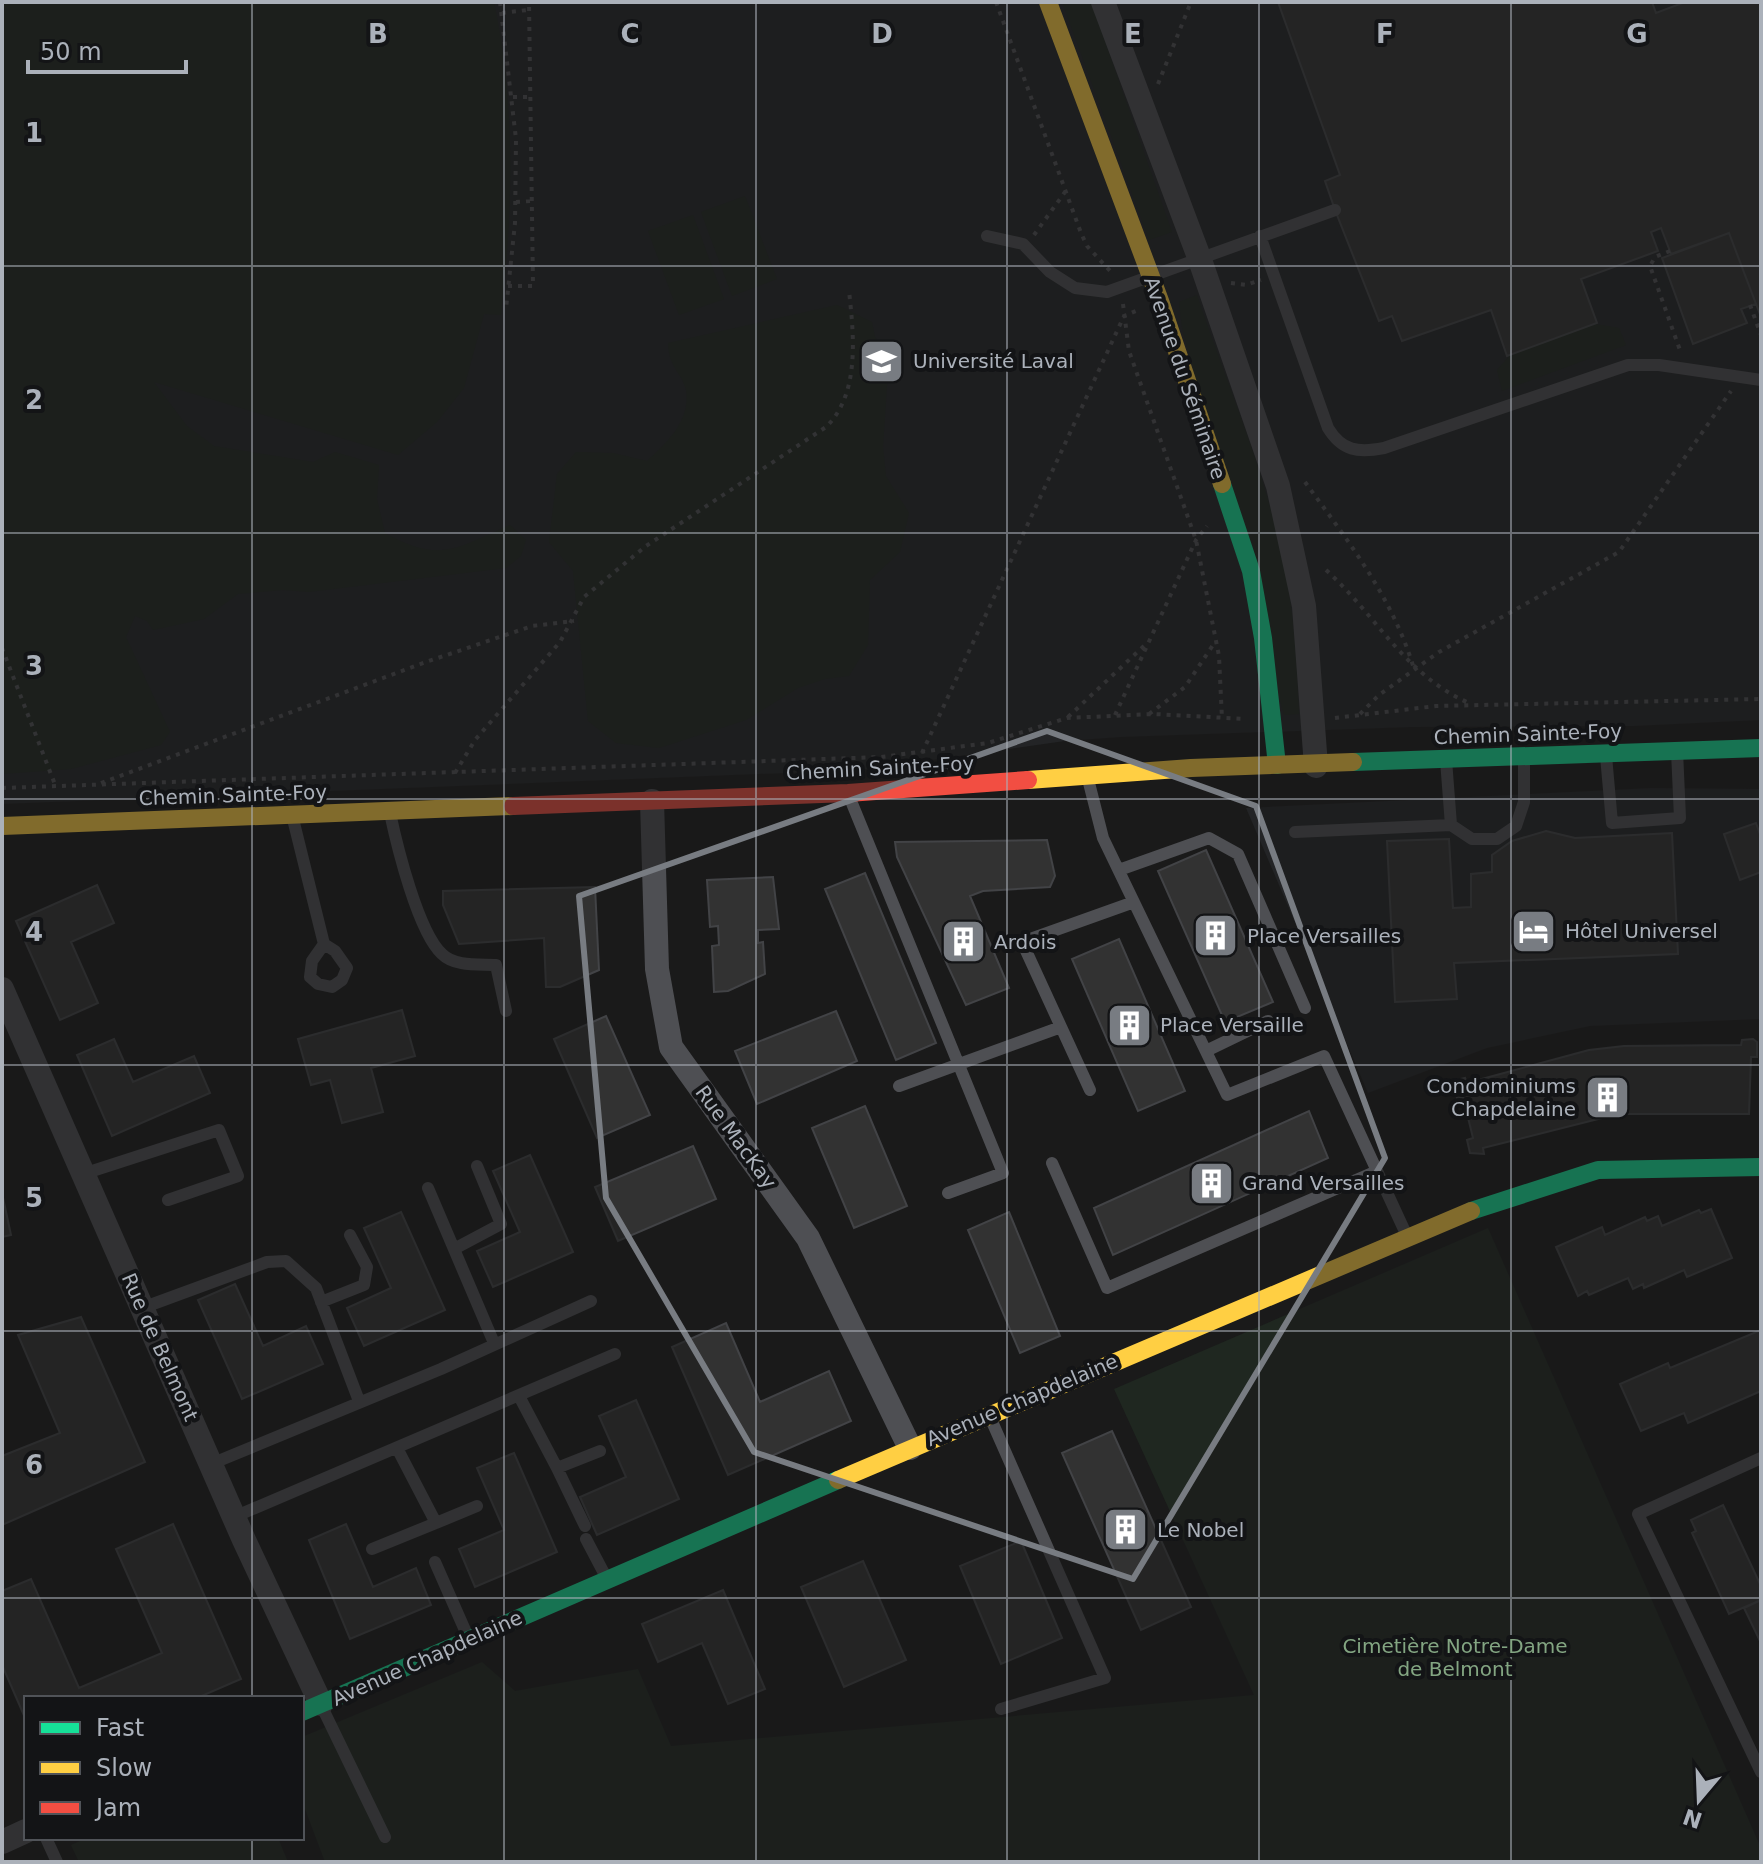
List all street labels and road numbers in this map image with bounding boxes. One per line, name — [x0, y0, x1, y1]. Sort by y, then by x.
street label: Avenue du Séminaire — [1139, 273, 1231, 483]
street label: Chemin Sainte-Foy — [1433, 719, 1623, 749]
street label: Chemin Sainte-Foy — [785, 751, 975, 785]
street label: Chemin Sainte-Foy — [138, 780, 328, 810]
street label: Rue MacKay — [691, 1081, 782, 1193]
street label: Rue de Belmont — [117, 1269, 203, 1425]
street label: Avenue Chapdelaine — [923, 1349, 1121, 1451]
street label: Avenue Chapdelaine — [328, 1605, 526, 1711]

